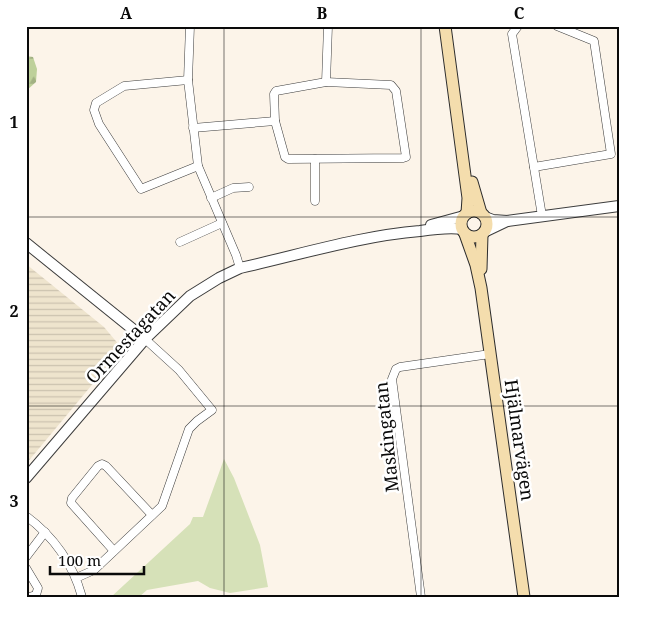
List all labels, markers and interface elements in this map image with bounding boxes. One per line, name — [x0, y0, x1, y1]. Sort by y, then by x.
text: A — [120, 2, 133, 24]
text: B — [317, 2, 328, 24]
text: C — [514, 2, 525, 24]
text: 1 — [9, 111, 19, 133]
street label: Ormestagatan — [80, 283, 180, 388]
text: 2 — [9, 300, 19, 322]
street label: Hjälmarvägen — [500, 378, 540, 503]
street label: Maskingatan — [368, 380, 404, 493]
text: 3 — [9, 490, 19, 512]
scale bar — [50, 543, 144, 575]
text: 100 m — [58, 550, 101, 570]

